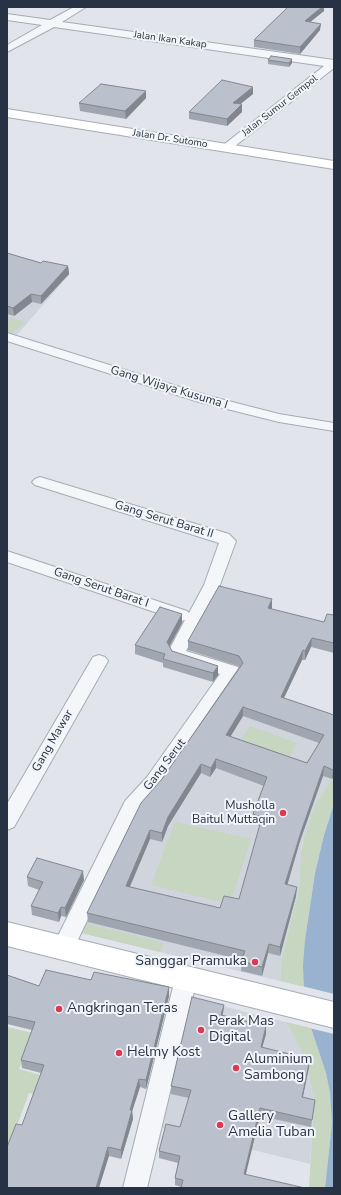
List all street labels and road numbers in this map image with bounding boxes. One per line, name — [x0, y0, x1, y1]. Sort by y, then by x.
street label: Jalan Ikan Kakap — [133, 29, 207, 51]
street label: Jalan Sumur Gempol — [240, 73, 320, 139]
street label: Jalan Dr. Sutomo — [132, 127, 208, 151]
street label: Gang Wijaya Kusuma I — [109, 363, 229, 413]
street label: Gang Serut Barat II — [113, 498, 215, 542]
street label: Gang Serut Barat I — [52, 565, 150, 611]
street label: Gang Mawar — [29, 707, 77, 775]
street label: Gang Serut — [141, 736, 189, 794]

